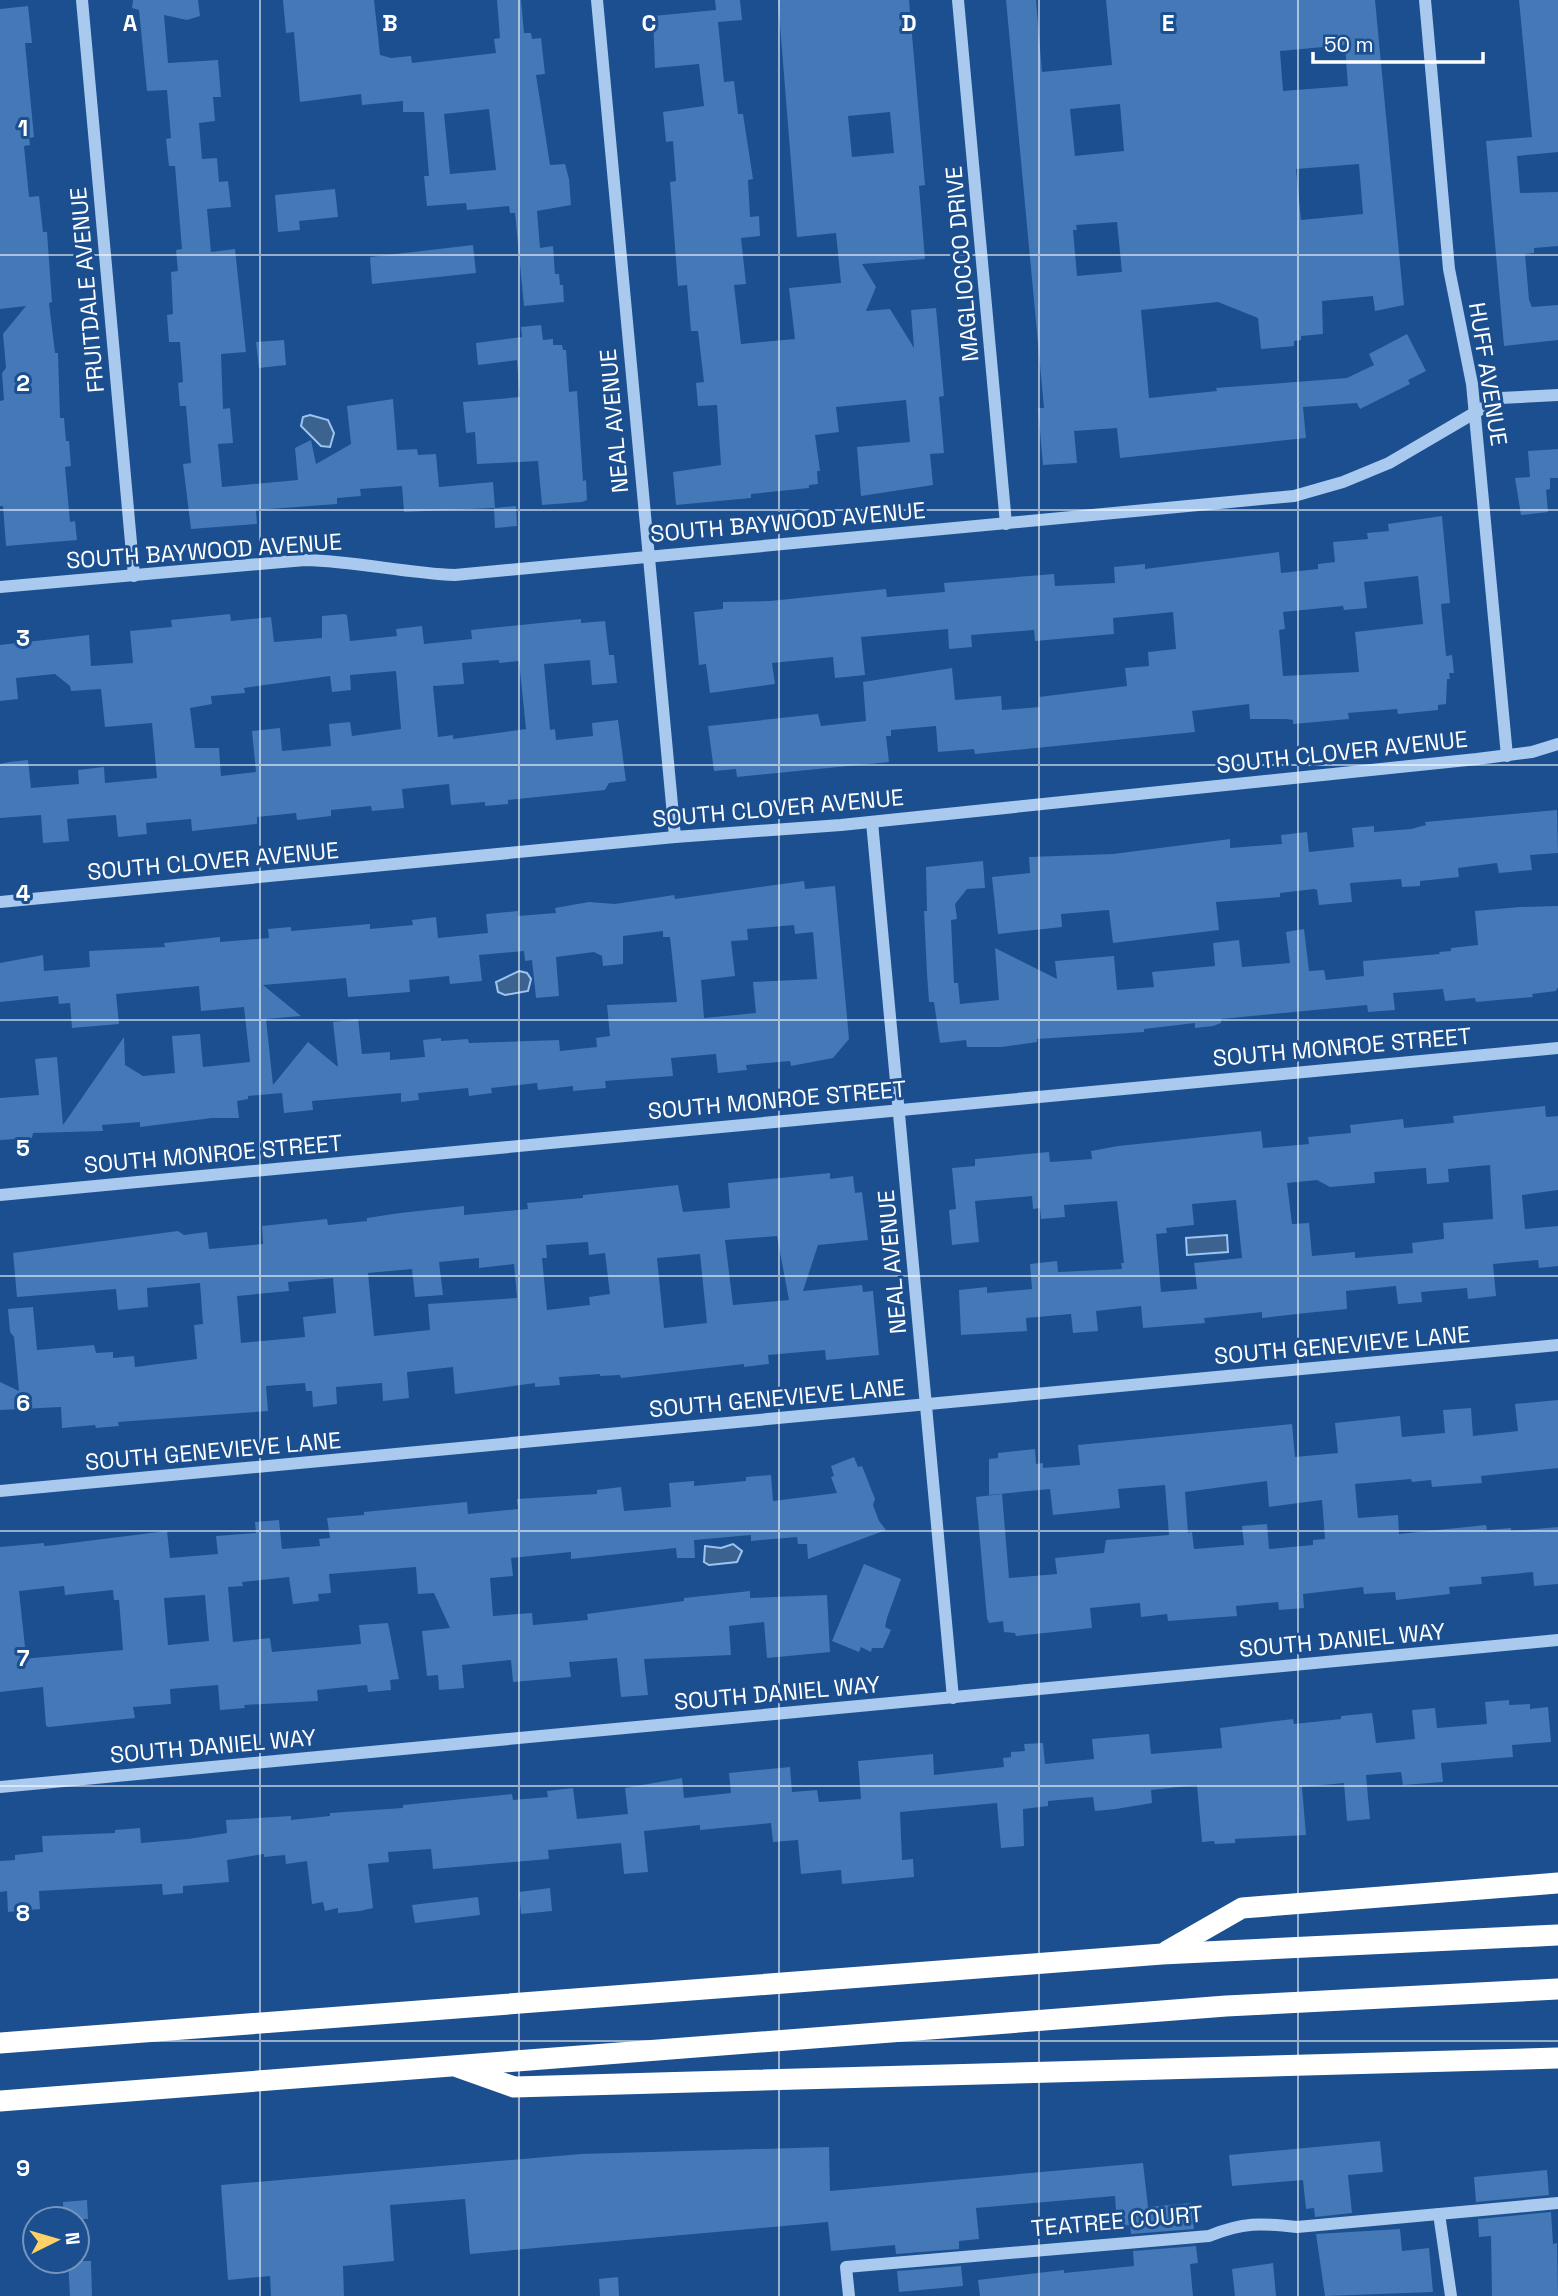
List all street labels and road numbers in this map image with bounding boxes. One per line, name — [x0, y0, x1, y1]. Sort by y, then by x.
street label: MAGLIOCCO DRIVE — [939, 165, 985, 363]
street label: FRUITDALE AVENUE — [63, 186, 111, 394]
street label: HUFF AVENUE — [1462, 300, 1514, 448]
street label: NEAL AVENUE — [593, 348, 635, 494]
street label: SOUTH BAYWOOD AVENUE — [649, 495, 927, 549]
street label: SOUTH BAYWOOD AVENUE — [65, 526, 343, 576]
street label: SOUTH CLOVER AVENUE — [1215, 724, 1469, 780]
street label: SOUTH CLOVER AVENUE — [651, 782, 905, 834]
street label: SOUTH CLOVER AVENUE — [86, 835, 340, 887]
street label: SOUTH MONROE STREET — [1211, 1021, 1473, 1073]
street label: SOUTH MONROE STREET — [646, 1074, 908, 1126]
street label: SOUTH MONROE STREET — [82, 1128, 344, 1180]
street label: NEAL AVENUE — [871, 1189, 913, 1335]
street label: SOUTH GENEVIEVE LANE — [1213, 1319, 1471, 1371]
street label: SOUTH GENEVIEVE LANE — [648, 1372, 906, 1424]
street label: SOUTH GENEVIEVE LANE — [84, 1425, 342, 1477]
street label: SOUTH DANIEL WAY — [1238, 1616, 1446, 1664]
street label: SOUTH DANIEL WAY — [673, 1669, 881, 1717]
street label: SOUTH DANIEL WAY — [109, 1722, 317, 1770]
street label: TEATREE COURT — [1030, 2199, 1204, 2243]

